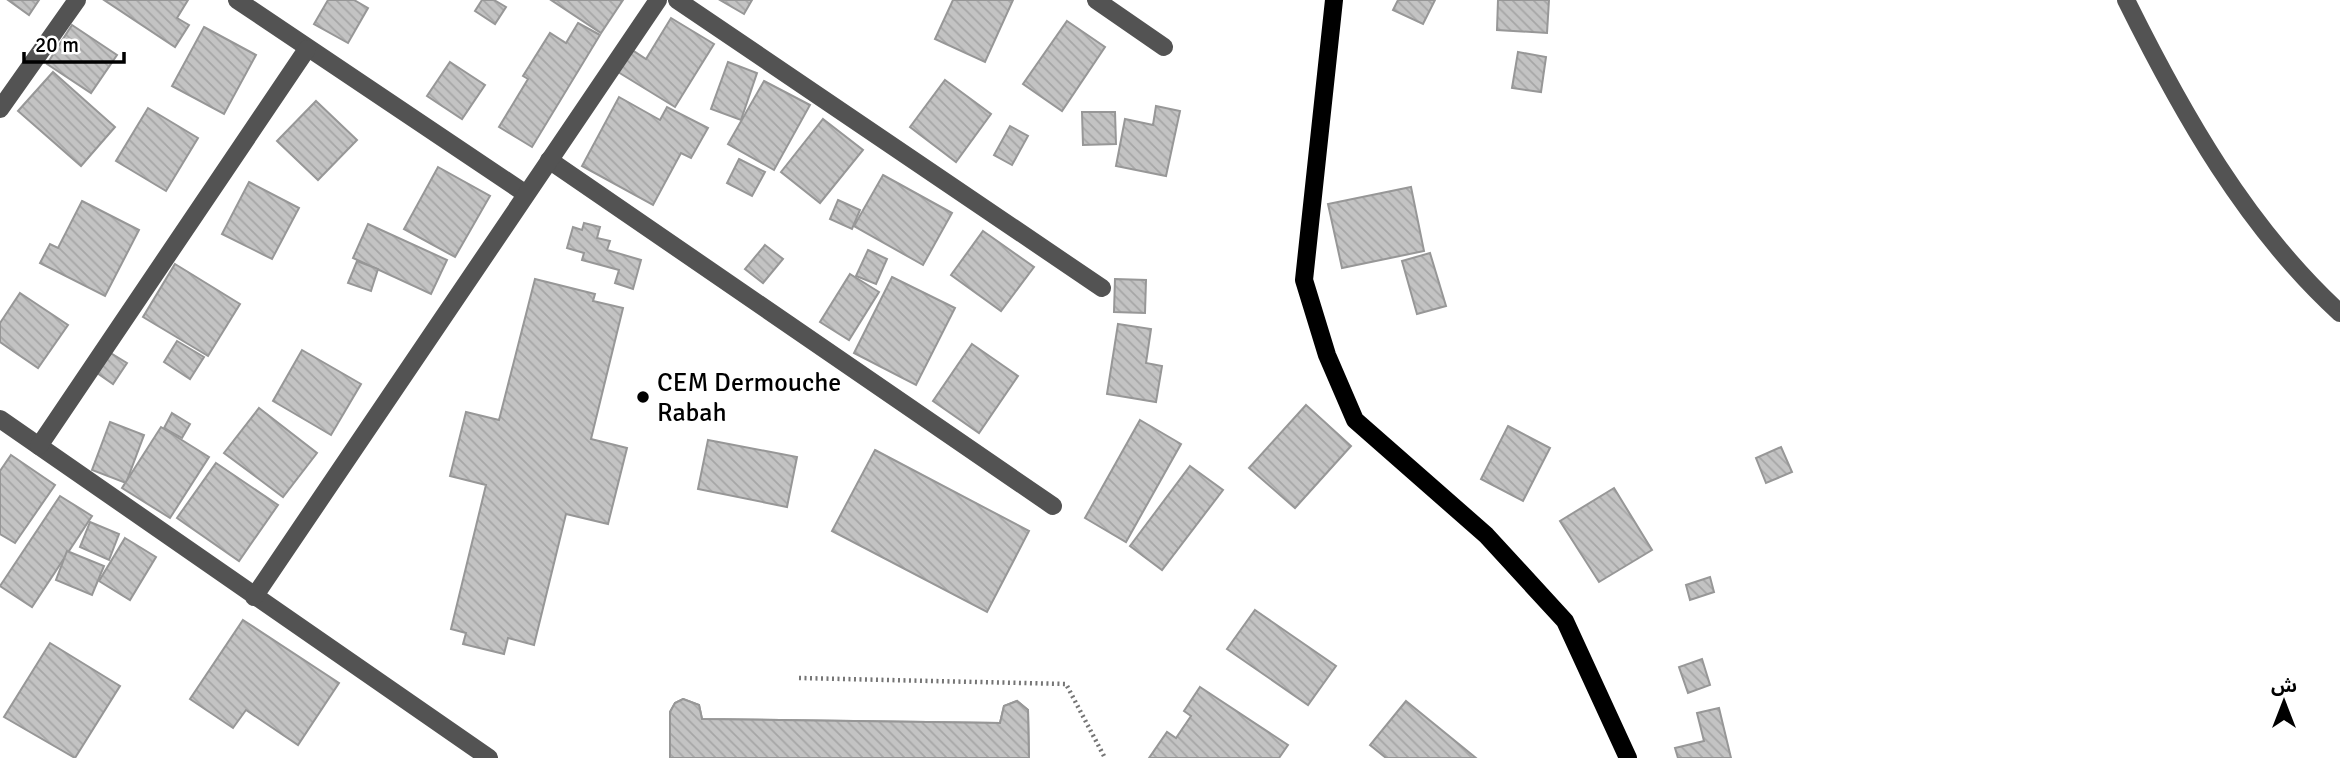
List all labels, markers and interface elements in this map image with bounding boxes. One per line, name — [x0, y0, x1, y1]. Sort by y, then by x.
scale bar — [24, 21, 124, 65]
text: 20 m — [35, 32, 79, 58]
place label: CEM Dermouche Rabah — [657, 367, 841, 429]
marker: CEM Dermouche Rabah — [635, 389, 651, 405]
north arrow — [2249, 667, 2319, 737]
text: ش — [2271, 674, 2297, 698]

